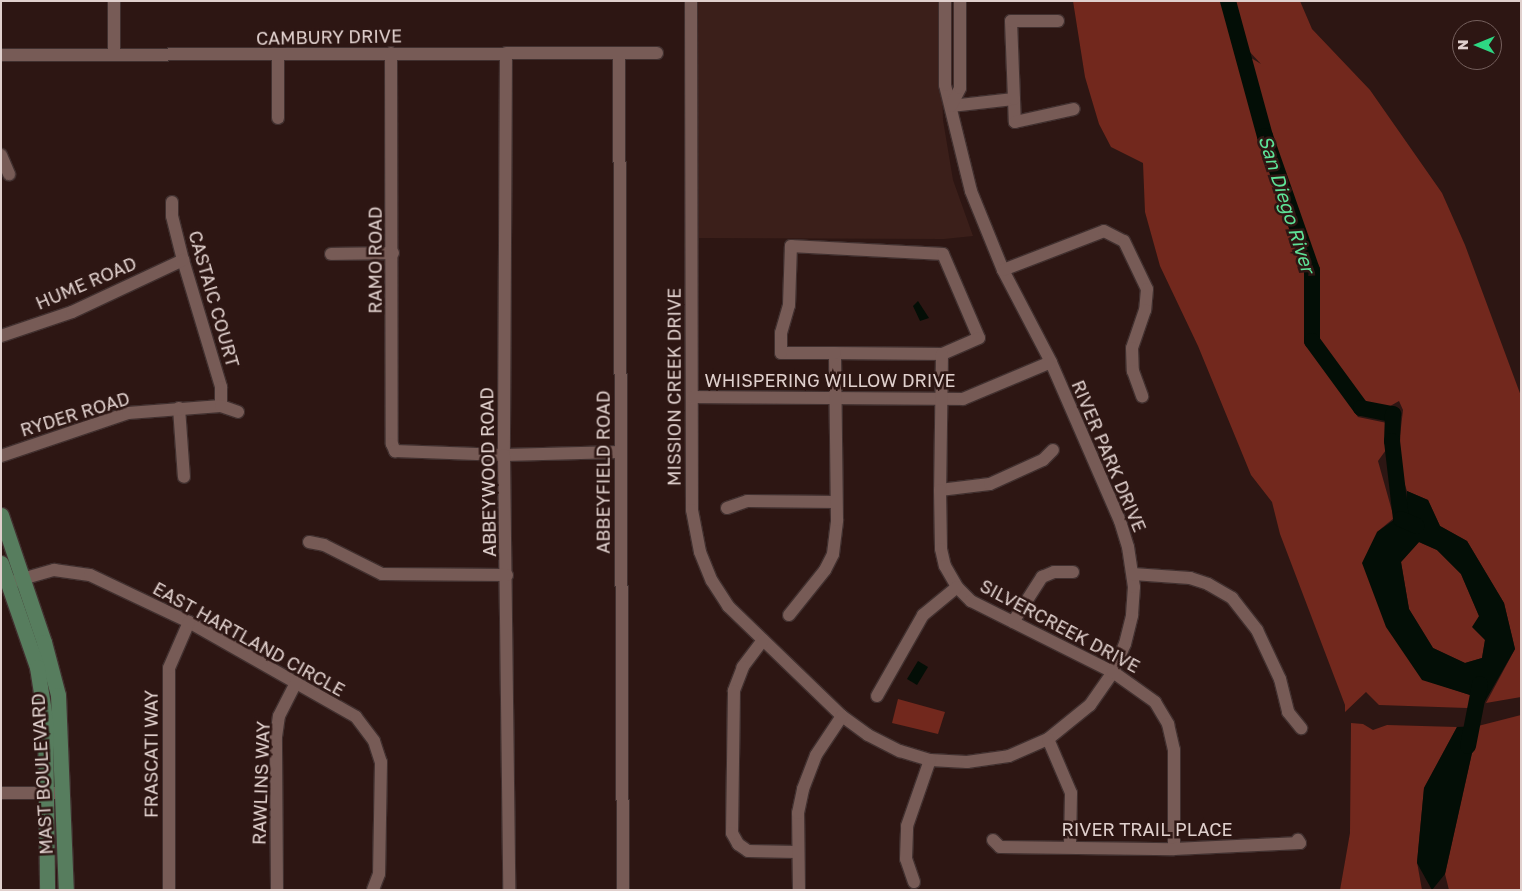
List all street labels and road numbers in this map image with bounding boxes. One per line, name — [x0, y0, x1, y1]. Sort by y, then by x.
street label: CAMBURY DRIVE — [256, 25, 402, 49]
street label: RAMO ROAD — [364, 206, 386, 314]
street label: CASTAIC COURT — [184, 228, 244, 370]
street label: HUME ROAD — [32, 252, 140, 314]
street label: MISSION CREEK DRIVE — [663, 288, 685, 486]
street label: WHISPERING WILLOW DRIVE — [705, 369, 955, 391]
street label: RIVER PARK DRIVE — [1067, 377, 1151, 535]
street label: RYDER ROAD — [18, 387, 132, 441]
street label: ABBEYWOOD ROAD — [476, 387, 500, 557]
street label: ABBEYFIELD ROAD — [592, 390, 614, 554]
street label: SILVERCREEK DRIVE — [976, 575, 1144, 677]
street label: EAST HARTLAND CIRCLE — [149, 577, 349, 701]
street label: FRASCATI WAY — [140, 690, 162, 818]
street label: MAST BOULEVARD — [27, 693, 57, 855]
street label: RAWLINS WAY — [248, 721, 274, 845]
street label: RIVER TRAIL PLACE — [1061, 818, 1233, 840]

